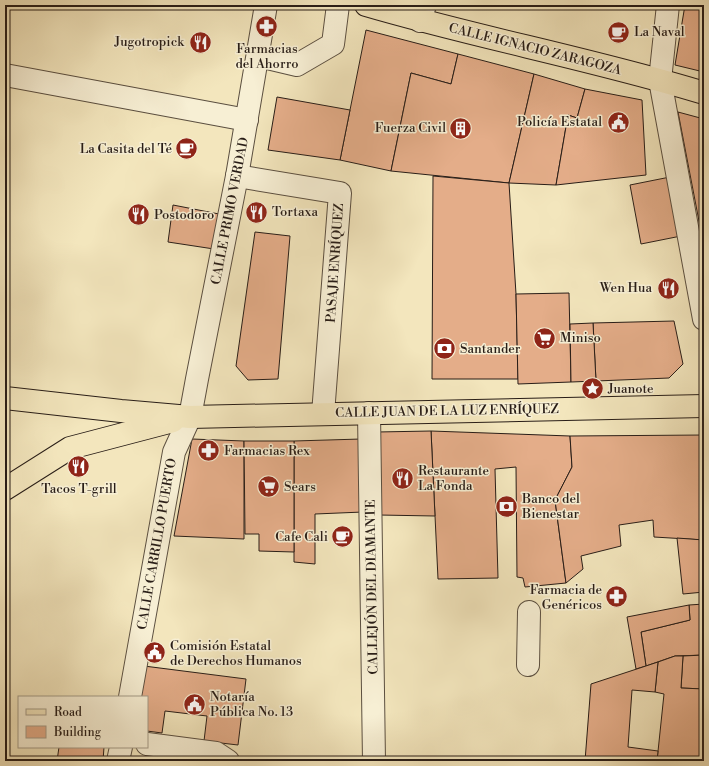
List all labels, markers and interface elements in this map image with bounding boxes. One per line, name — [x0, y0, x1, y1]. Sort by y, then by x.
pharmacy icon: Farmacias del Ahorro — [254, 14, 280, 40]
cafe icon: La Naval — [606, 19, 632, 45]
street label: CALLE IGNACIO ZARAGOZA — [447, 20, 624, 78]
place label: La Naval — [634, 24, 685, 40]
restaurant icon: Jugotropick — [187, 29, 213, 55]
place label: Jugotropick — [114, 34, 185, 50]
place label: Farmacias del Ahorro — [235, 41, 299, 72]
public building icon: Policía Estatal — [605, 109, 631, 135]
place label: Policía Estatal — [517, 114, 602, 130]
building icon: Fuerza Civil — [448, 115, 474, 141]
place label: Fuerza Civil — [375, 120, 446, 136]
cafe icon: La Casita del Té — [174, 136, 200, 162]
street label: CALLE PRIMO VERDAD — [208, 136, 252, 286]
place label: La Casita del Té — [80, 141, 172, 157]
restaurant icon: Tortaxa — [243, 199, 269, 225]
restaurant icon: Postodoro — [126, 202, 152, 228]
street label: PASAJE ENRÍQUEZ — [322, 203, 347, 323]
place label: Tortaxa — [272, 204, 318, 220]
place label: Postodoro — [154, 207, 214, 223]
restaurant icon: Wen Hua — [655, 275, 681, 301]
place label: Wen Hua — [599, 280, 652, 296]
supermarket icon: Miniso — [531, 325, 557, 351]
place label: Miniso — [560, 330, 601, 346]
bank icon: Santander — [432, 336, 458, 362]
place label: Santander — [460, 341, 521, 357]
place icon: Juanote — [580, 376, 606, 402]
place label: Juanote — [607, 381, 654, 397]
street label: CALLE JUAN DE LA LUZ ENRÍQUEZ — [335, 400, 559, 421]
pharmacy icon: Farmacias Rex — [195, 438, 221, 464]
place label: Farmacias Rex — [224, 443, 310, 459]
restaurant icon: Tacos T-grill — [66, 454, 92, 480]
street label: CALLE CARRILLO PUERTO — [134, 457, 180, 631]
place label: Restaurante La Fonda — [418, 463, 489, 494]
restaurant icon: Restaurante La Fonda — [389, 465, 415, 491]
supermarket icon: Sears — [256, 474, 282, 500]
place label: Sears — [284, 479, 316, 495]
place label: Tacos T-grill — [41, 481, 117, 497]
place label: Banco del Bienestar — [521, 491, 580, 522]
bank icon: Banco del Bienestar — [493, 493, 519, 519]
street label: CALLEJÓN DEL DIAMANTE — [361, 499, 382, 675]
cafe icon: Cafe Cali — [330, 524, 356, 550]
place label: Cafe Cali — [275, 529, 328, 545]
place label: Farmacia de Genéricos — [530, 582, 602, 613]
pharmacy icon: Farmacia de Genéricos — [604, 584, 630, 610]
place label: Comisión Estatal de Derechos Humanos — [170, 638, 302, 669]
public building icon: Comisión Estatal de Derechos Humanos — [142, 640, 168, 666]
place label: Notaría Pública No. 13 — [210, 689, 293, 720]
public building icon: Notaría Pública No. 13 — [182, 691, 208, 717]
legend — [18, 696, 148, 748]
text: Road — [54, 705, 82, 720]
text: Building — [53, 725, 102, 740]

